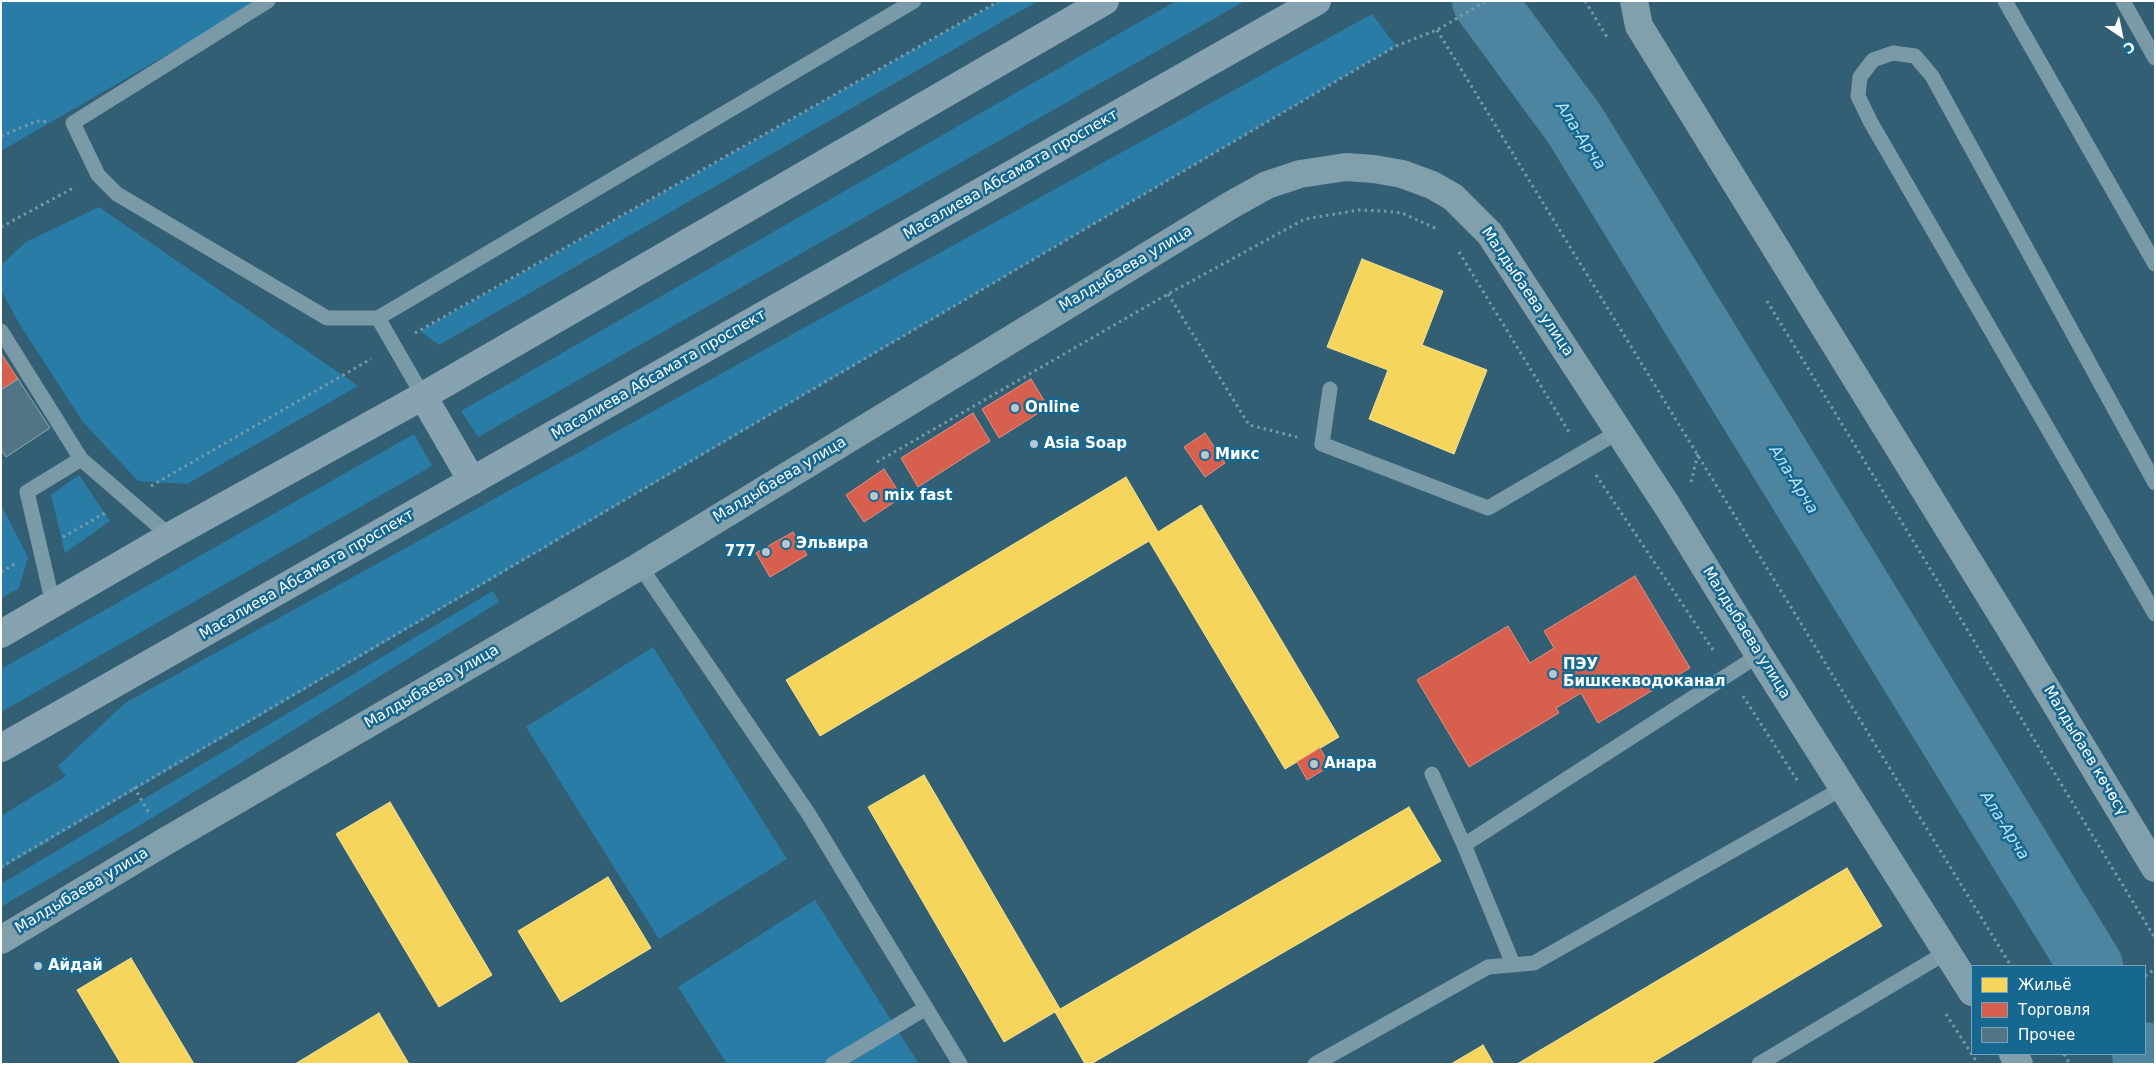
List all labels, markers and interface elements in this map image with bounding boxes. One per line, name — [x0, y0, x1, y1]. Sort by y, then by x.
north arrow — [2096, 10, 2146, 60]
text: С — [2121, 38, 2138, 57]
water label: Ала-Арча — [1551, 98, 1609, 174]
street label: Масалиева Абсамата проспект — [901, 106, 1121, 244]
street label: Малдыбаева улица — [1056, 222, 1196, 316]
street label: Малдыбаева улица — [1477, 224, 1577, 360]
street label: Масалиева Абсамата проспект — [549, 306, 769, 444]
place label: Online — [1025, 399, 1080, 417]
marker: Online — [1009, 402, 1021, 414]
street label: Малдыбаева улица — [710, 433, 850, 527]
place label: Asia Soap — [1044, 435, 1127, 453]
marker: Asia Soap — [1028, 438, 1040, 450]
water label: Ала-Арча — [1764, 442, 1822, 518]
place label: Микс — [1215, 446, 1260, 464]
marker: Микс — [1199, 449, 1211, 461]
place label: mix fast — [884, 487, 952, 505]
marker: mix fast — [868, 490, 880, 502]
street label: Масалиева Абсамата проспект — [197, 506, 417, 644]
place label: Эльвира — [796, 535, 868, 553]
marker: Эльвира — [780, 538, 792, 550]
place label: 777 — [725, 543, 756, 561]
marker: 777 — [760, 546, 772, 558]
street label: Малдыбаева улица — [1698, 564, 1794, 702]
street label: Малдыбаева улица — [362, 641, 502, 733]
place label: ПЭУ Бишкекводоканал — [1563, 656, 1725, 691]
marker: ПЭУ Бишкекводоканал — [1547, 668, 1559, 680]
street label: Малдыбаев көчөсү — [2039, 683, 2131, 819]
place label: Анара — [1324, 755, 1377, 773]
marker: Анара — [1308, 758, 1320, 770]
water label: Ала-Арча — [1975, 788, 2033, 864]
street label: Малдыбаева улица — [12, 844, 152, 938]
place label: Айдай — [48, 957, 103, 975]
marker: Айдай — [32, 960, 44, 972]
legend — [1971, 965, 2146, 1055]
text: Жильё — [2018, 976, 2072, 994]
text: Торговля — [2018, 1001, 2090, 1019]
text: Прочее — [2018, 1026, 2075, 1044]

